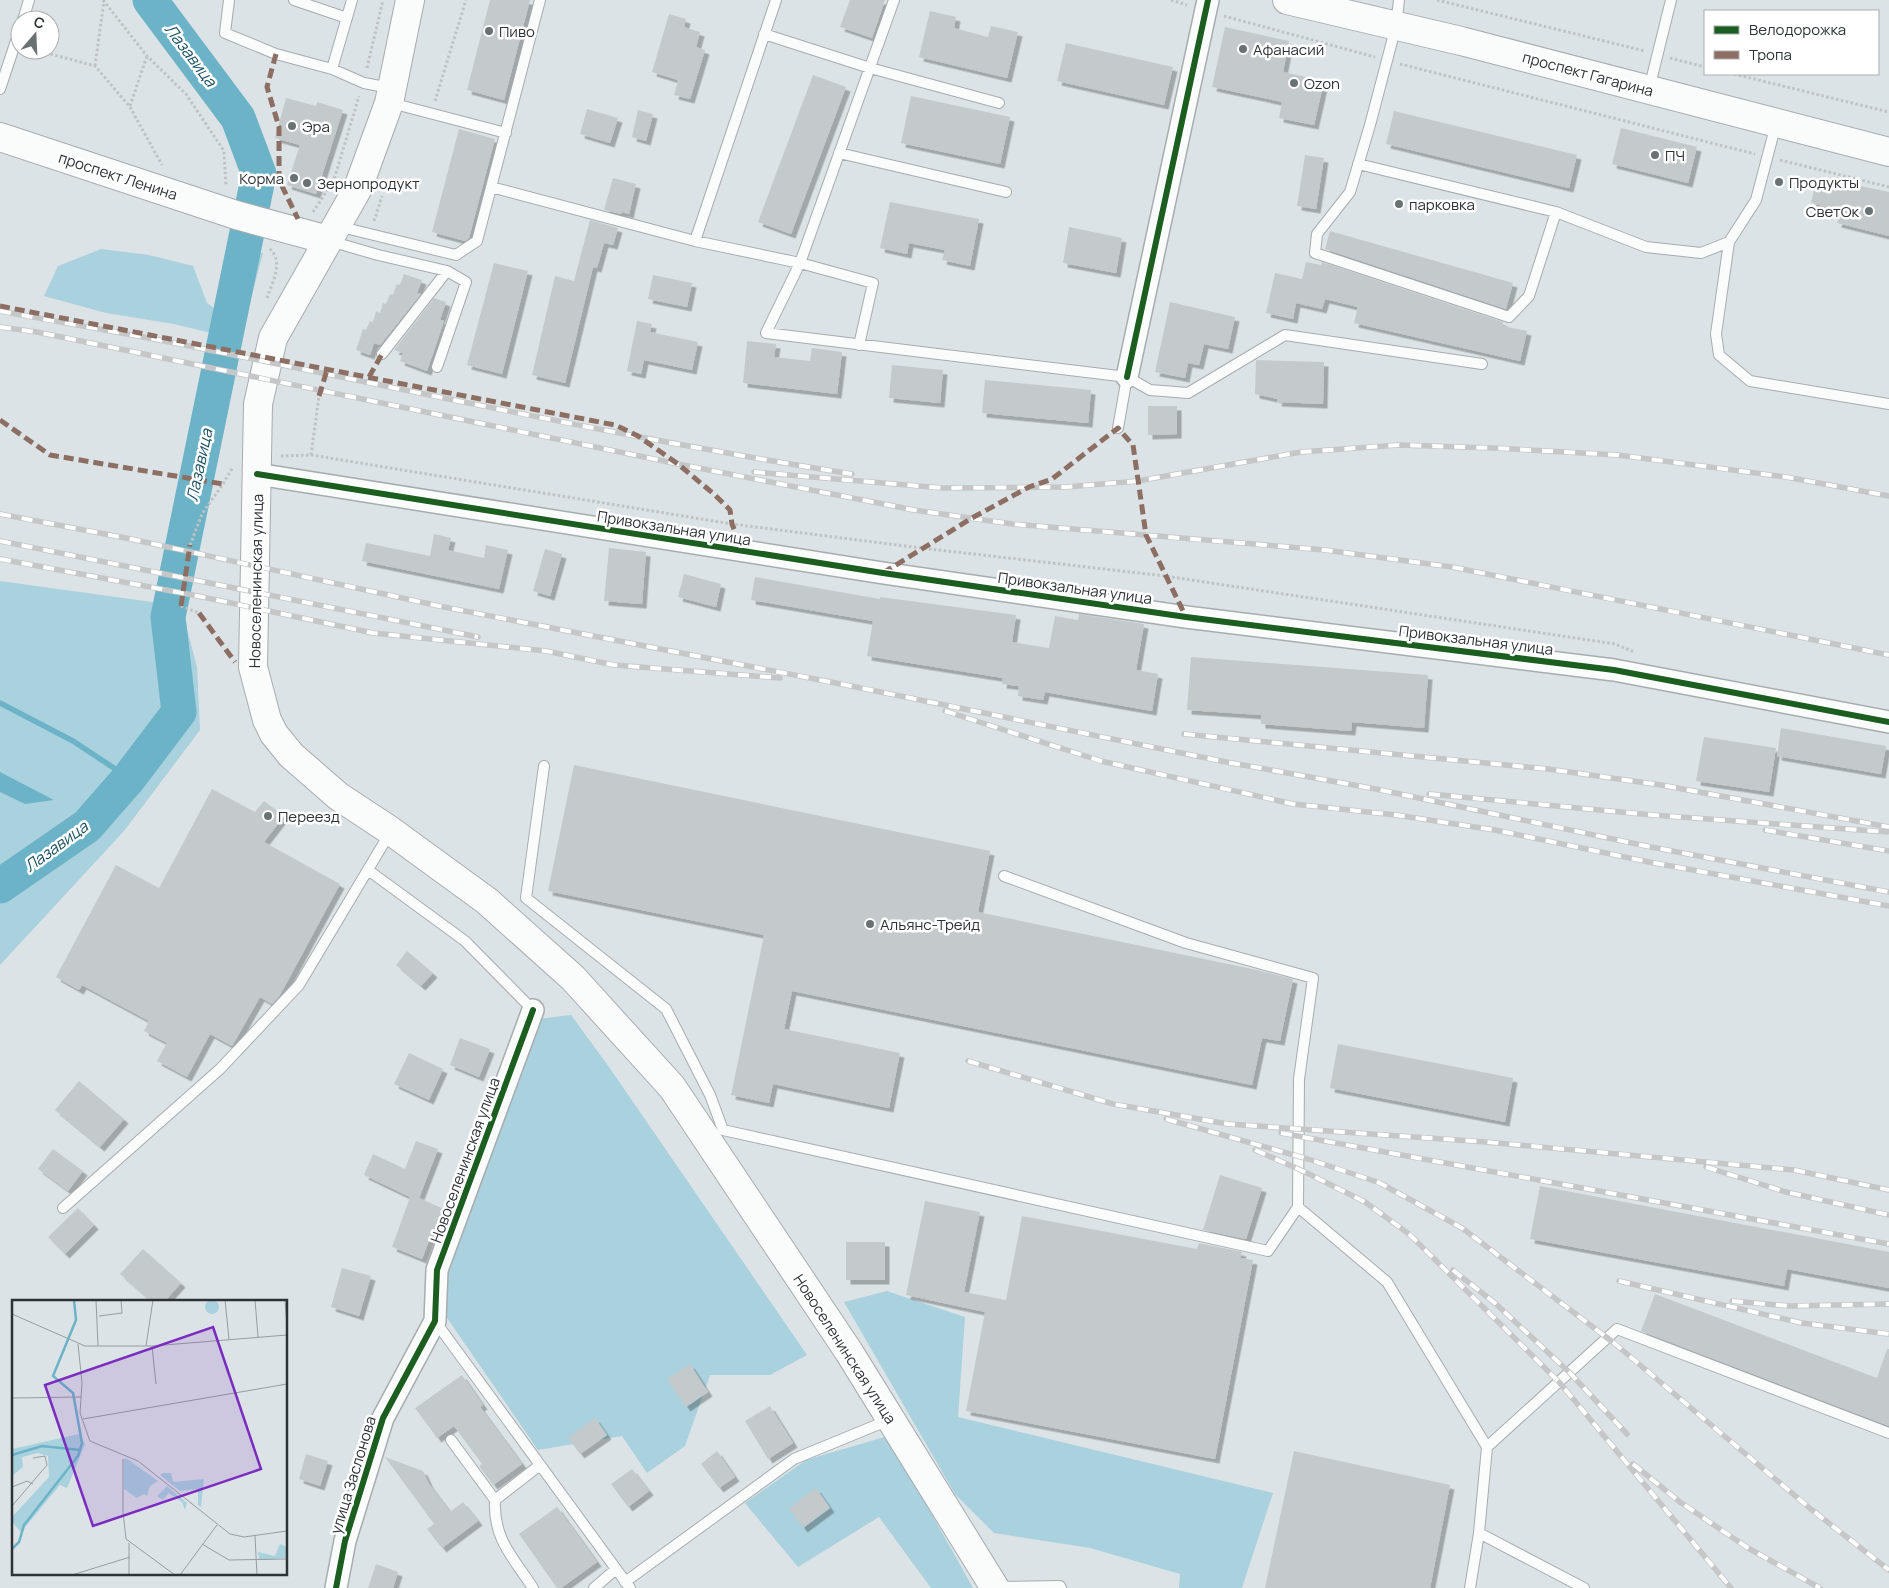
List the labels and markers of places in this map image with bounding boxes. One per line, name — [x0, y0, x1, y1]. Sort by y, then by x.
place label: Пиво — [499, 21, 535, 42]
marker: Пиво — [483, 25, 495, 37]
place label: Афанасий — [1253, 39, 1324, 60]
marker: Афанасий — [1237, 43, 1249, 55]
place label: Ozon — [1304, 73, 1340, 94]
marker: Ozon — [1288, 77, 1300, 89]
place label: Эра — [302, 116, 330, 137]
marker: Эра — [286, 120, 298, 132]
place label: ПЧ — [1665, 145, 1685, 166]
marker: ПЧ — [1649, 149, 1661, 161]
place label: Корма — [239, 168, 284, 189]
marker: Корма — [288, 172, 300, 184]
place label: Продукты — [1789, 172, 1859, 193]
place label: Зернопродукт — [317, 173, 420, 194]
marker: Продукты — [1773, 176, 1785, 188]
marker: Зернопродукт — [301, 177, 313, 189]
place label: парковка — [1409, 194, 1475, 215]
marker: парковка — [1393, 198, 1405, 210]
place label: СветОк — [1806, 201, 1860, 222]
marker: СветОк — [1863, 205, 1875, 217]
place label: Переезд — [278, 806, 340, 827]
marker: Переезд — [262, 810, 274, 822]
place label: Альянс-Трейд — [880, 914, 980, 935]
marker: Альянс-Трейд — [864, 918, 876, 930]

